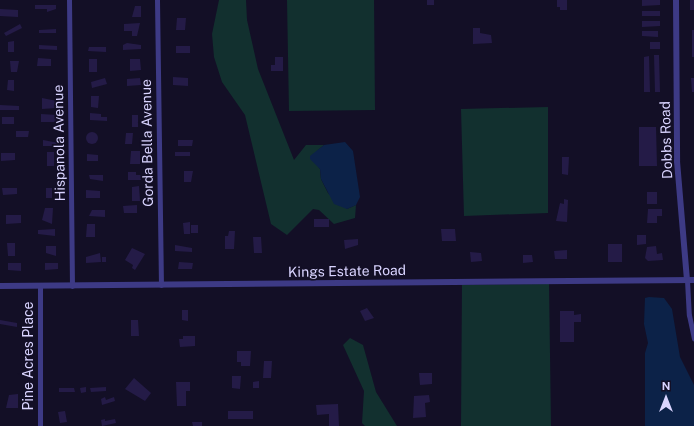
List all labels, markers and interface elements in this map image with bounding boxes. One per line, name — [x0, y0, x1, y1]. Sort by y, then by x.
street label: Gorda Bella Avenue — [137, 79, 157, 207]
street label: Hispanola Avenue — [50, 85, 68, 201]
street label: Dobbs Road — [656, 101, 676, 179]
street label: Kings Estate Road — [288, 262, 406, 280]
street label: Pine Acres Place — [20, 301, 36, 411]
north arrow — [646, 378, 686, 418]
text: N — [662, 380, 670, 392]

